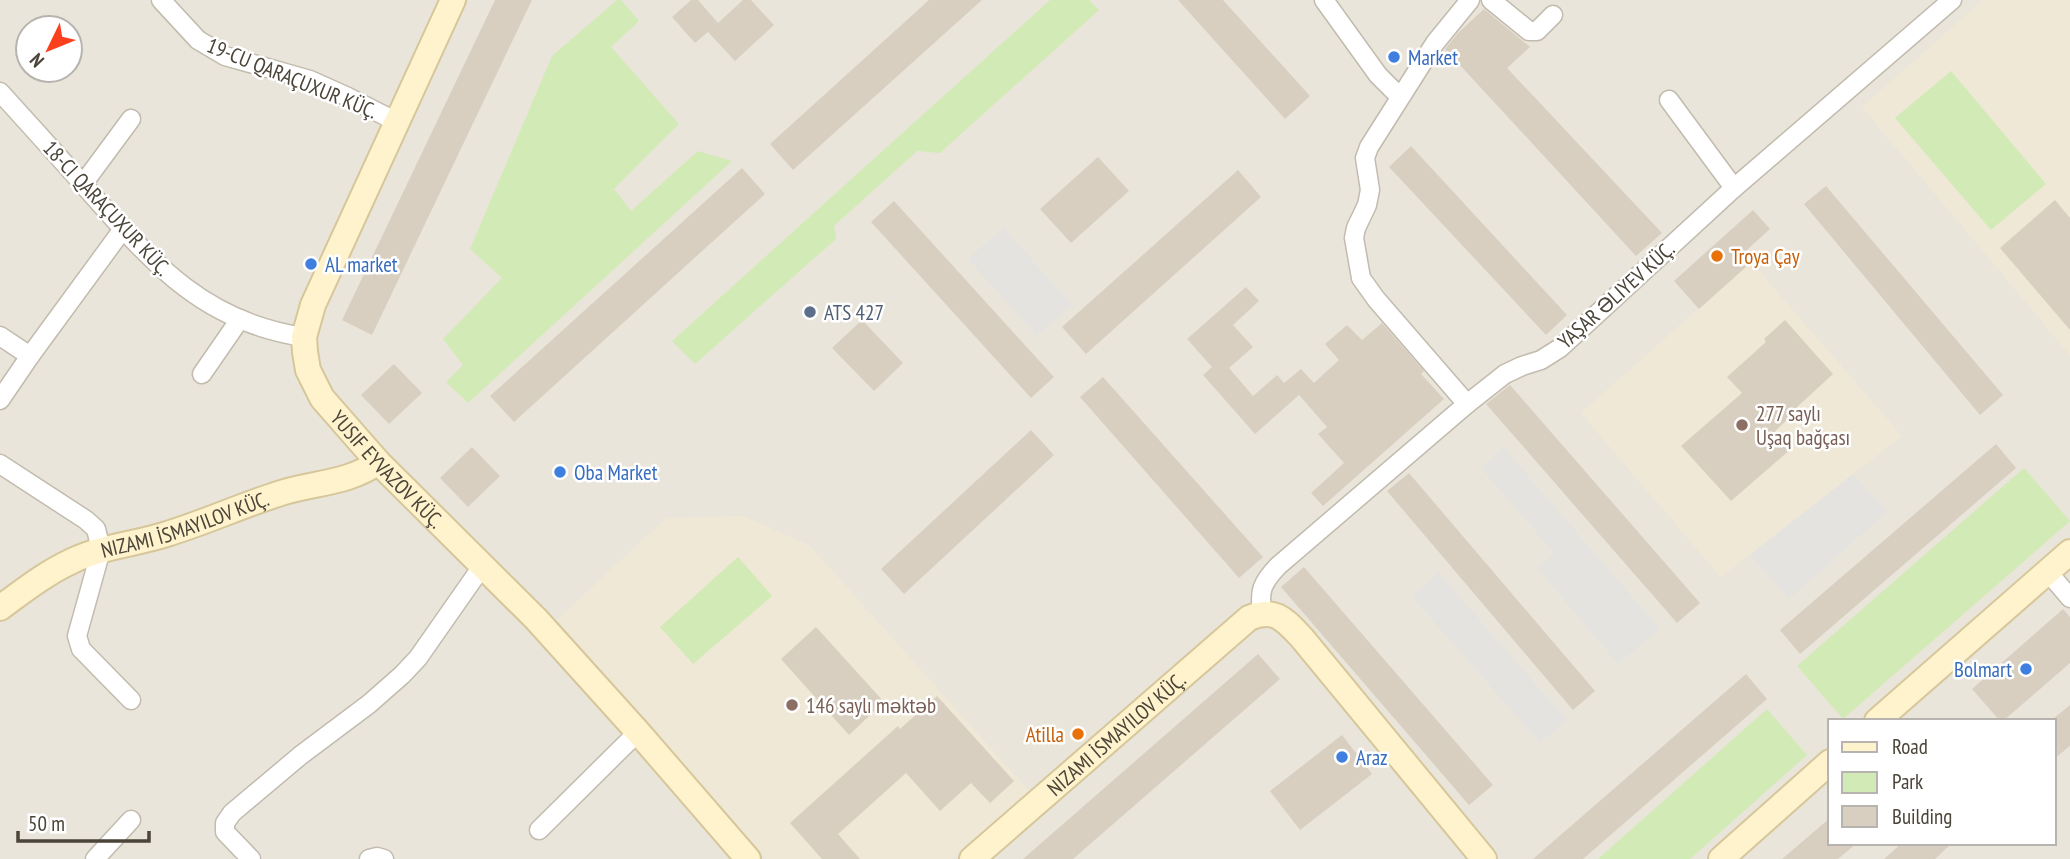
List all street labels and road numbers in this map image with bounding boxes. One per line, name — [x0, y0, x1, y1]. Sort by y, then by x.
street label: 19-CU QARAÇUXUR KÜÇ. — [203, 32, 381, 124]
street label: 18-CI QARAÇUXUR KÜÇ. — [37, 135, 177, 281]
street label: YAŞAR ƏLIYEV KÜÇ. — [1552, 235, 1680, 355]
street label: YUSIF EYVAZOV KÜÇ. — [325, 404, 450, 534]
street label: NIZAMI İSMAYILOV KÜÇ. — [98, 485, 272, 563]
street label: NIZAMI İSMAYILOV KÜÇ. — [1041, 666, 1191, 801]

